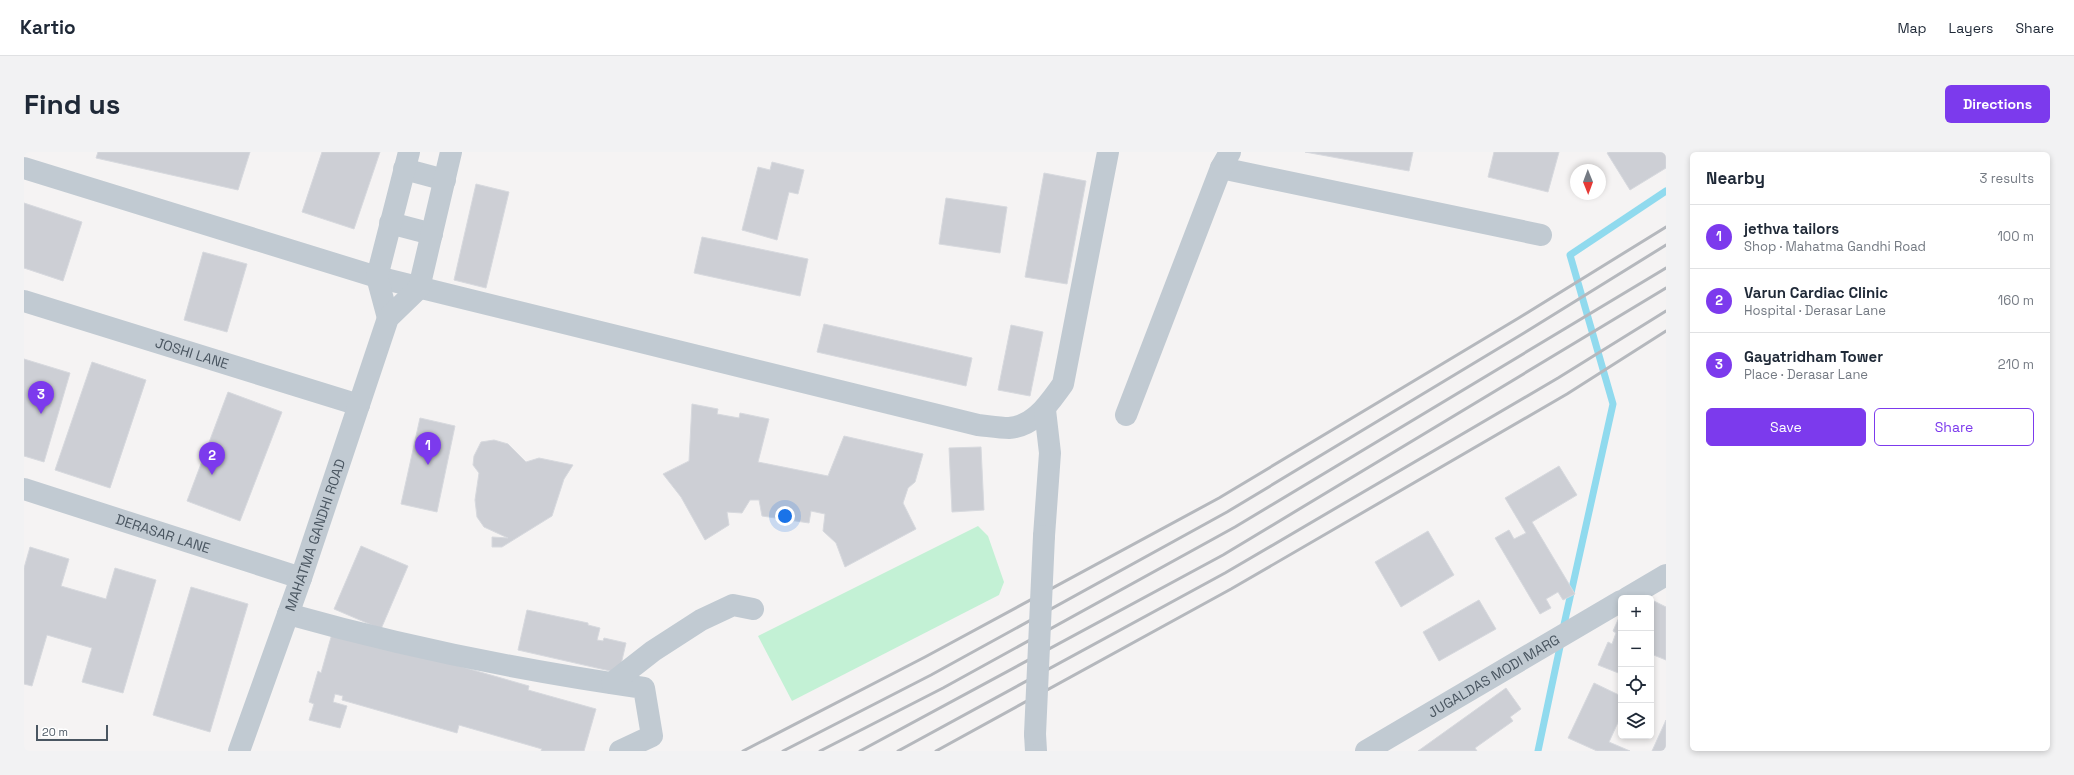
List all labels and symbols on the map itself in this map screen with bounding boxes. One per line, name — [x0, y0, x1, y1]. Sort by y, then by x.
north arrow — [1570, 164, 1606, 200]
street label: JOSHI LANE — [153, 333, 231, 373]
pin: 3 — [28, 381, 54, 414]
pin: 1 — [415, 432, 441, 465]
pin: 2 — [199, 442, 225, 475]
street label: MAHATMA GANDHI ROAD — [281, 457, 349, 614]
your location — [775, 506, 795, 526]
street label: DERASAR LANE — [113, 510, 213, 557]
street label: JUGALDAS MODI MARG — [1424, 630, 1563, 722]
scale bar — [36, 723, 108, 742]

